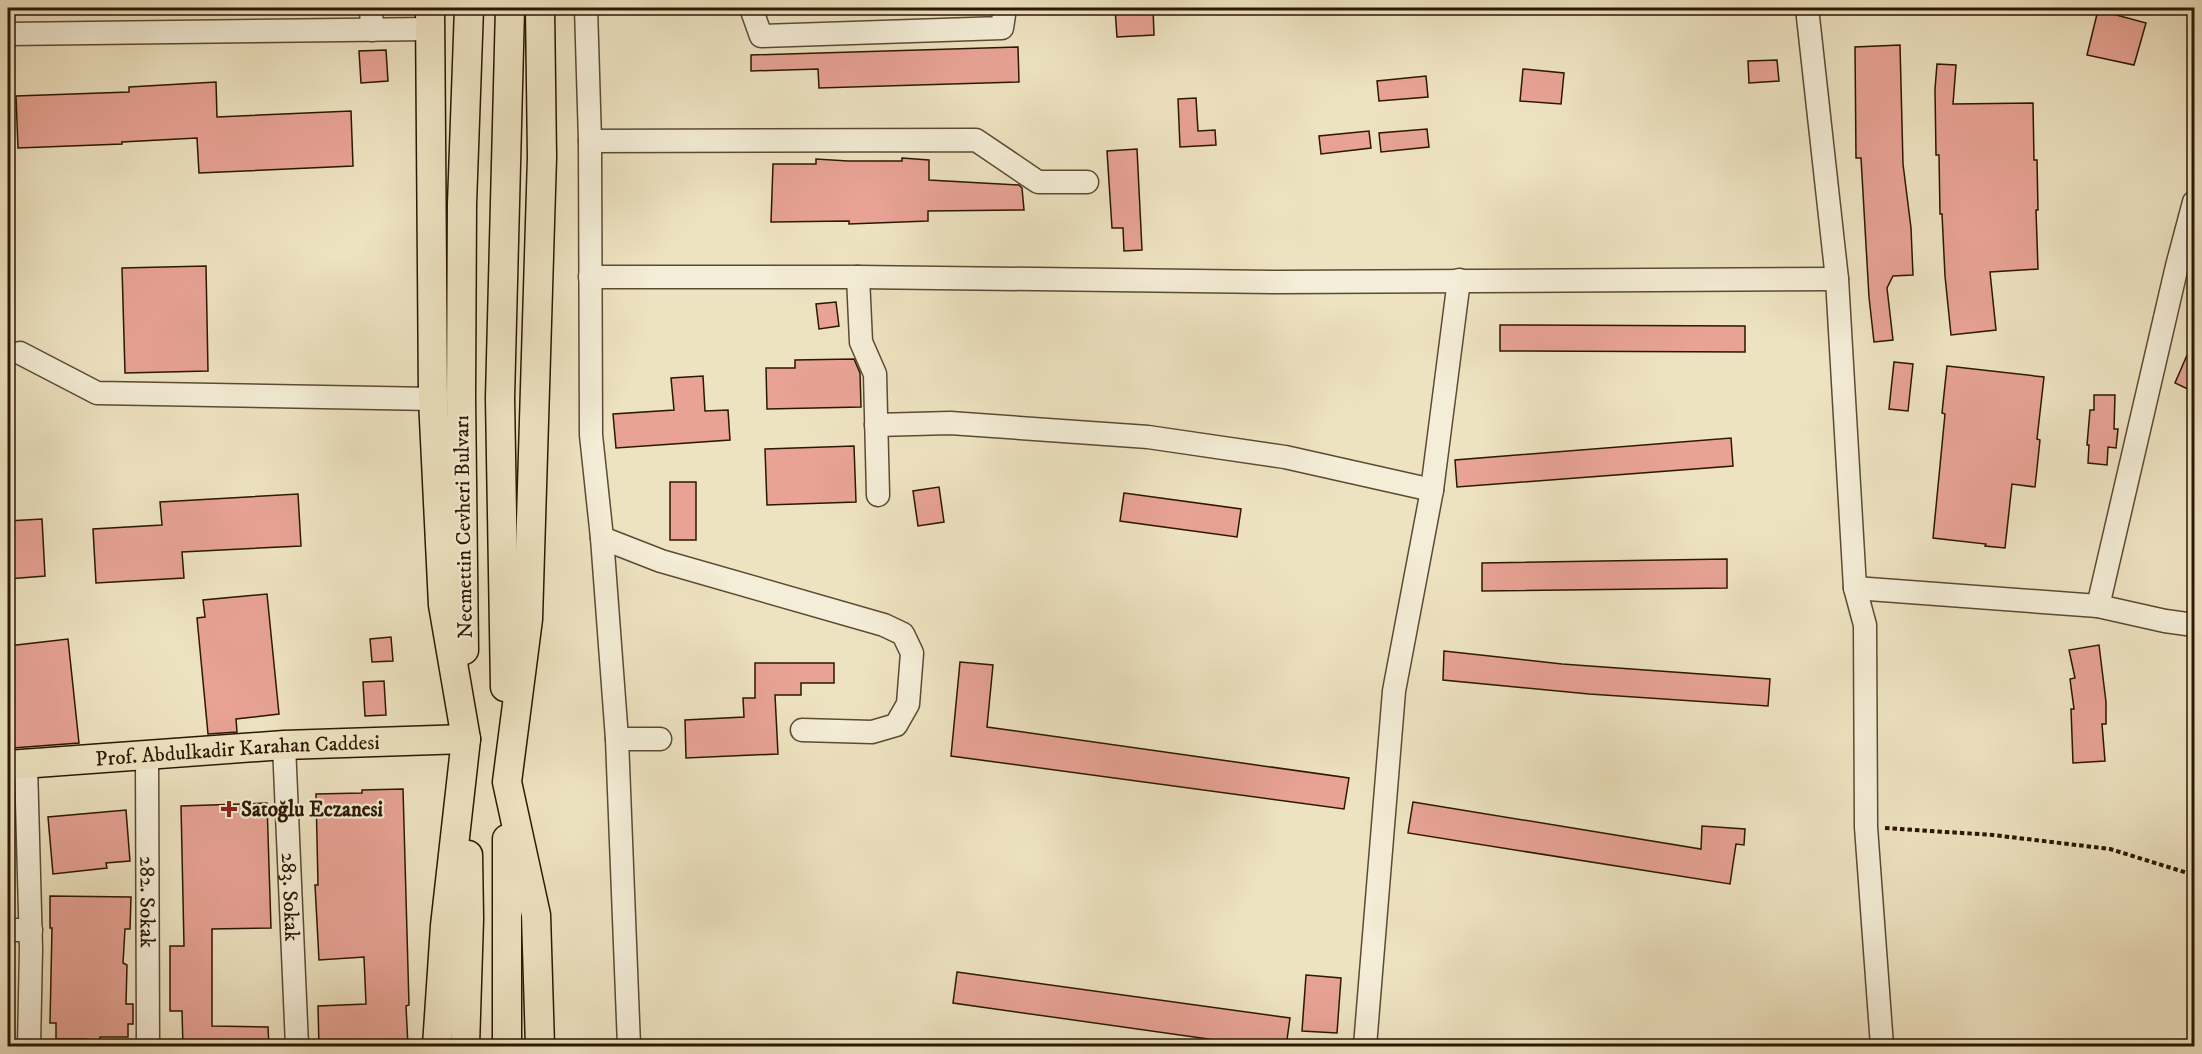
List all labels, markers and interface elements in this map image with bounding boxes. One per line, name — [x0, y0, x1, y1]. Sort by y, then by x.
street label: Necmettin Cevheri Bulvarı — [449, 415, 479, 639]
street label: Prof. Abdulkadir Karahan Caddesi — [94, 730, 380, 773]
place label: Satoğlu Eczanesi — [241, 797, 384, 823]
marker: Satoğlu Eczanesi — [222, 802, 236, 816]
street label: 283. Sokak — [275, 852, 304, 943]
street label: 282. Sokak — [133, 856, 160, 949]

